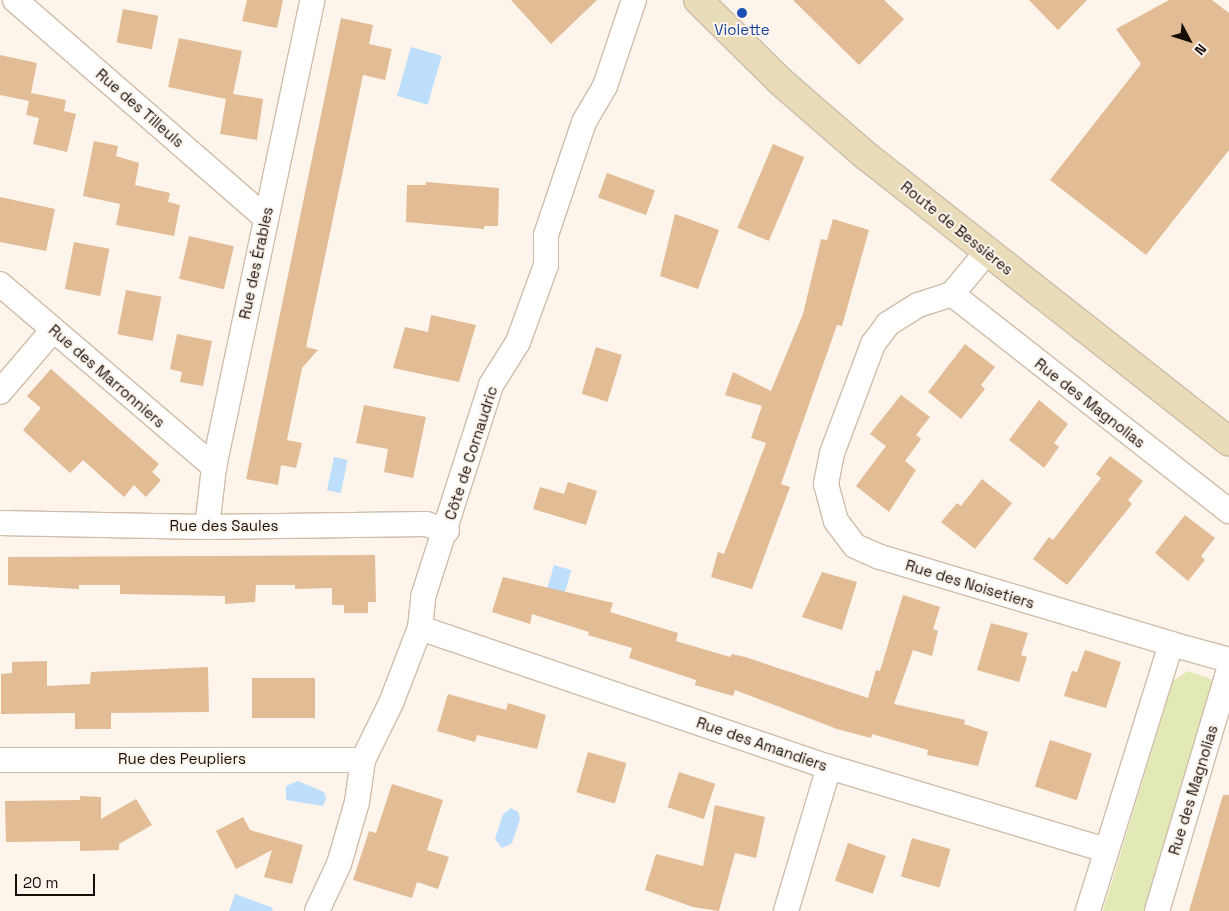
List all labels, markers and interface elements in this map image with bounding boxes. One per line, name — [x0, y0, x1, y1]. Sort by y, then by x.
marker: Violette — [736, 7, 748, 19]
north arrow — [1164, 15, 1214, 65]
place label: Violette — [714, 21, 770, 39]
text: N — [1191, 40, 1210, 59]
street label: Rue des Tilleuls — [92, 65, 188, 151]
street label: Route de Bessières — [897, 177, 1017, 279]
street label: Rue des Érables — [235, 205, 277, 321]
street label: Rue des Marronniers — [45, 321, 169, 431]
street label: Rue des Magnolias — [1031, 354, 1149, 452]
street label: Côte de Cornaudric — [441, 384, 501, 522]
street label: Rue des Saules — [170, 517, 278, 535]
street label: Rue des Noisetiers — [903, 556, 1037, 612]
street label: Rue des Amandiers — [694, 713, 830, 775]
street label: Rue des Magnolias — [1165, 723, 1221, 857]
street label: Rue des Peupliers — [118, 750, 246, 768]
scale bar — [18, 864, 98, 896]
text: 20 m — [23, 873, 58, 892]

